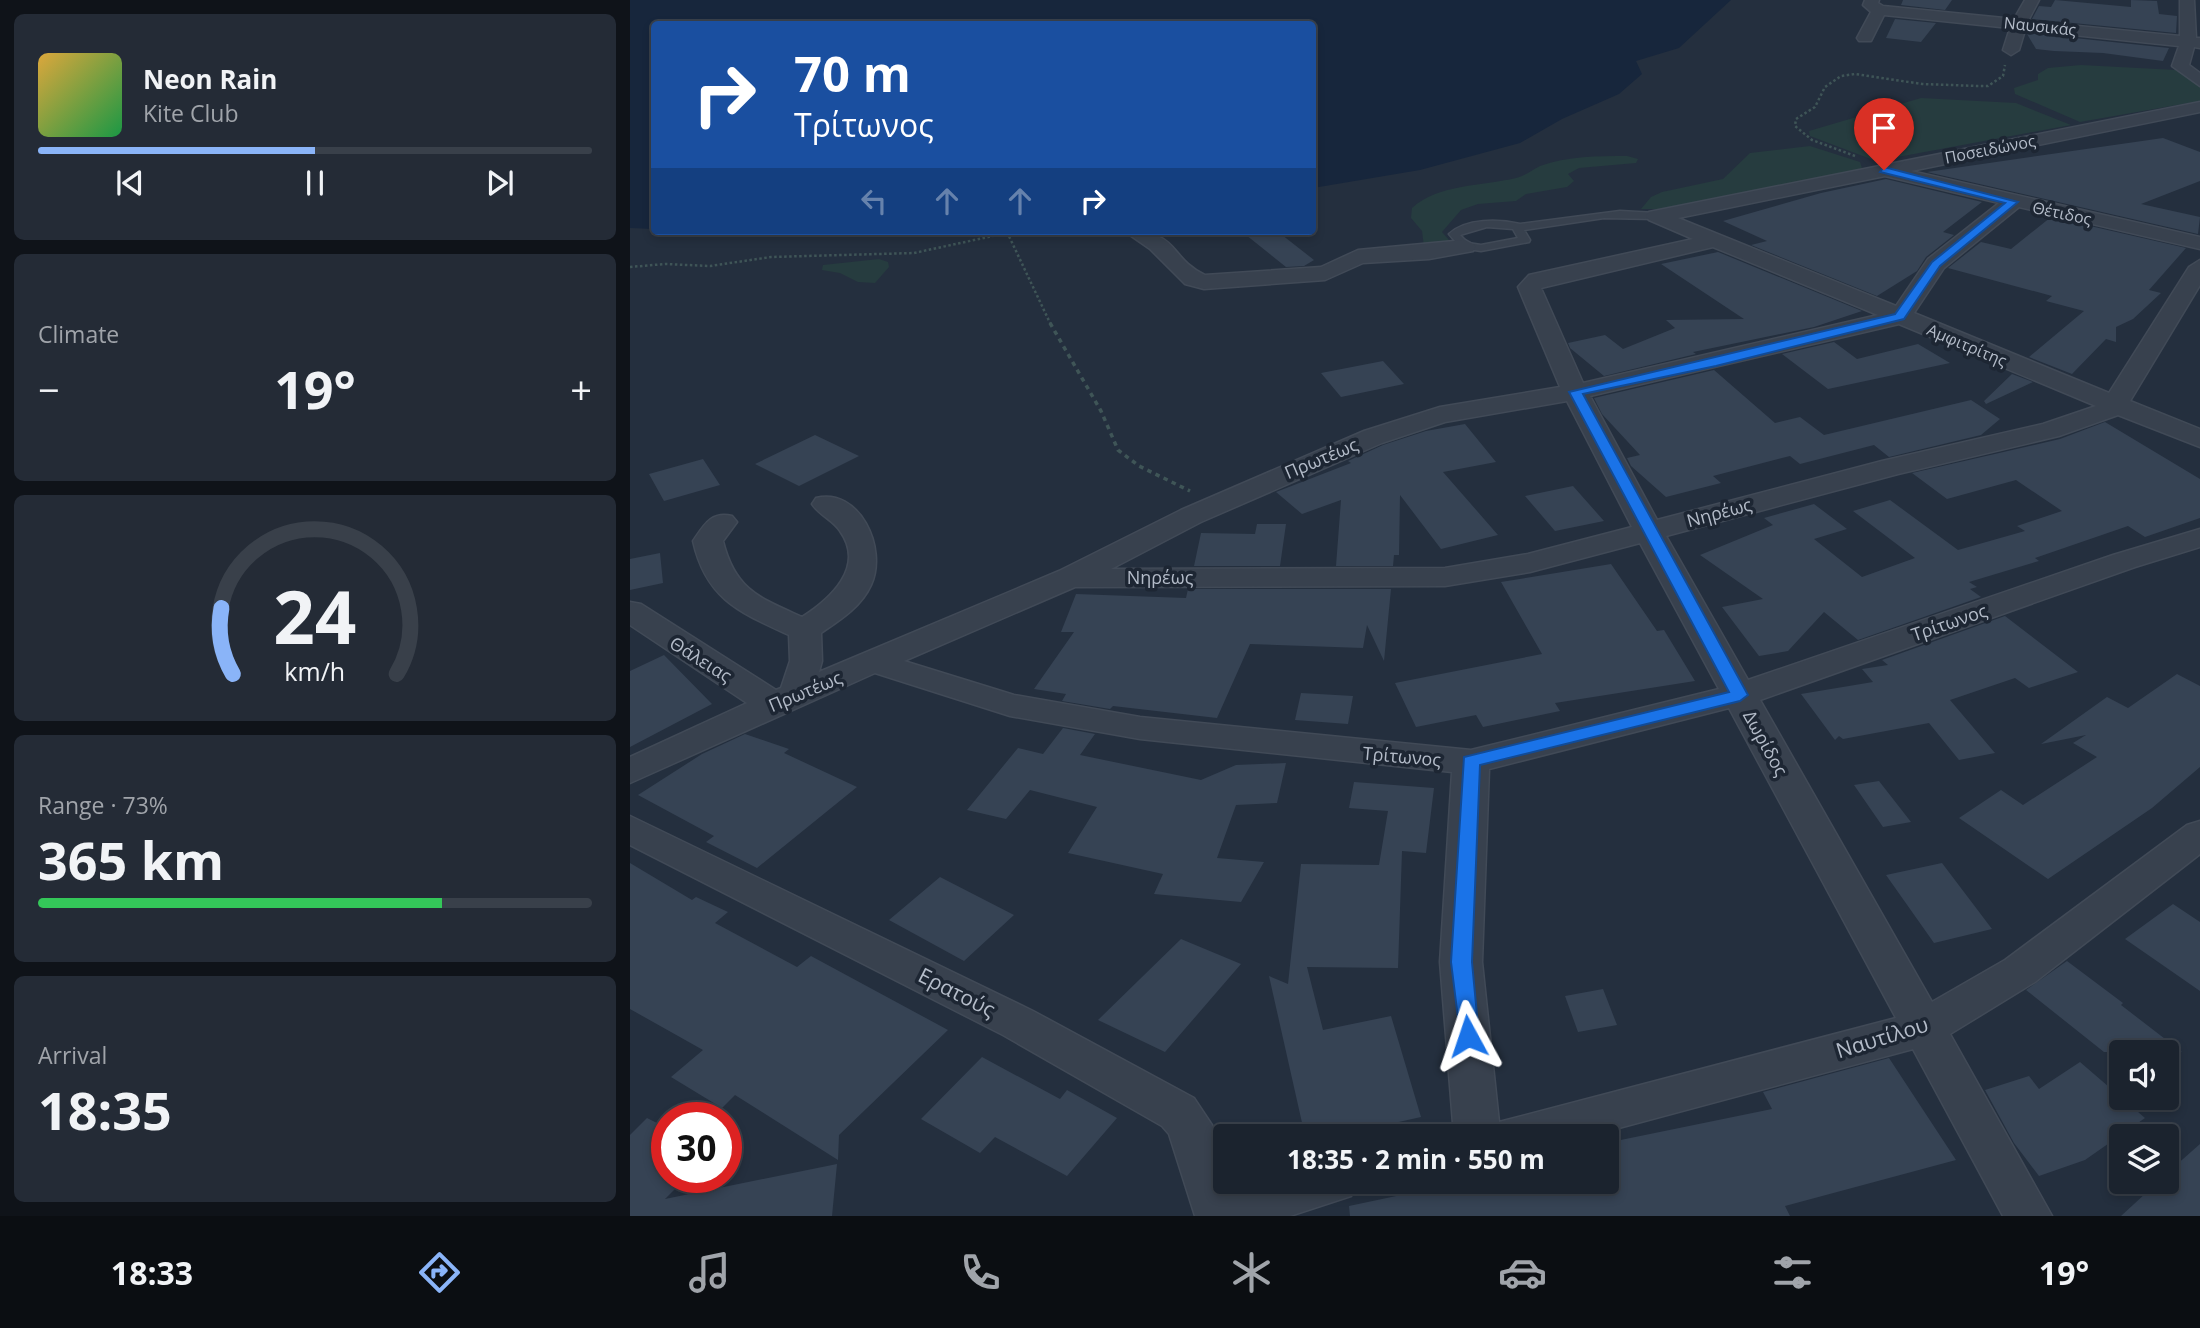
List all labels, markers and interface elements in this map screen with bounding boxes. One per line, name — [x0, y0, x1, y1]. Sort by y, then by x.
street label: Ναυσικάς — [2003, 11, 2078, 41]
text: 70 m — [794, 40, 911, 106]
icon: right — [679, 49, 770, 140]
text: Neon Rain — [143, 61, 277, 97]
text: Kite Club — [143, 97, 238, 129]
pin — [1854, 98, 1914, 170]
text: Τρίτωνος — [794, 103, 934, 146]
icon: arrive — [1865, 109, 1903, 147]
street label: Ποσειδώνος — [1943, 129, 2038, 169]
icon: previous — [111, 164, 149, 202]
icon: pause — [296, 164, 334, 202]
icon: next — [481, 164, 519, 202]
icon: left — [855, 182, 893, 220]
icon: ahead — [928, 182, 966, 220]
icon: ahead — [1001, 182, 1039, 220]
icon: right — [1074, 182, 1112, 220]
street label: Θέτιδος — [2030, 196, 2094, 230]
text: Climate — [38, 318, 119, 350]
street label: Αμφιτρίτης — [1924, 318, 2011, 372]
text: 19° — [274, 353, 356, 424]
text: − — [38, 363, 60, 415]
text: + — [570, 363, 592, 415]
street label: Πρωτέως — [1281, 432, 1362, 484]
street label: Νηρέως — [1684, 492, 1755, 532]
street label: Νηρέως — [1127, 565, 1194, 589]
text: 24 — [273, 566, 357, 665]
street label: Τρίτωνος — [1908, 598, 1990, 646]
street label: Θάλειας — [665, 631, 737, 688]
text: km/h — [285, 654, 345, 688]
street label: Πρωτέως — [765, 665, 846, 717]
street label: Δωρίδος — [1738, 706, 1794, 780]
street label: Τρίτωνος — [1362, 741, 1442, 771]
text: Range · 73% — [38, 789, 168, 821]
text: 365 km — [38, 824, 224, 895]
street label: Ερατούς — [914, 961, 1000, 1023]
position arrow — [1431, 999, 1505, 1073]
street label: Ναυτίλου — [1832, 1010, 1932, 1064]
text: Arrival — [38, 1039, 107, 1071]
map controls — [2109, 1040, 2179, 1194]
button: sound — [2109, 1040, 2179, 1110]
text: 18:35 — [38, 1074, 172, 1145]
speed limit sign: 30 — [651, 1102, 742, 1193]
button: layers — [2109, 1124, 2179, 1194]
text: 18:35 · 2 min · 550 m — [1287, 1141, 1545, 1177]
icon: directions — [415, 1248, 464, 1297]
icon: music — [685, 1248, 734, 1297]
icon: phone — [956, 1248, 1005, 1297]
icon: climate — [1227, 1248, 1276, 1297]
icon: car — [1498, 1248, 1547, 1297]
icon: filters — [1768, 1248, 1817, 1297]
text: 18:33 — [111, 1251, 193, 1294]
text: 19° — [2039, 1251, 2089, 1294]

